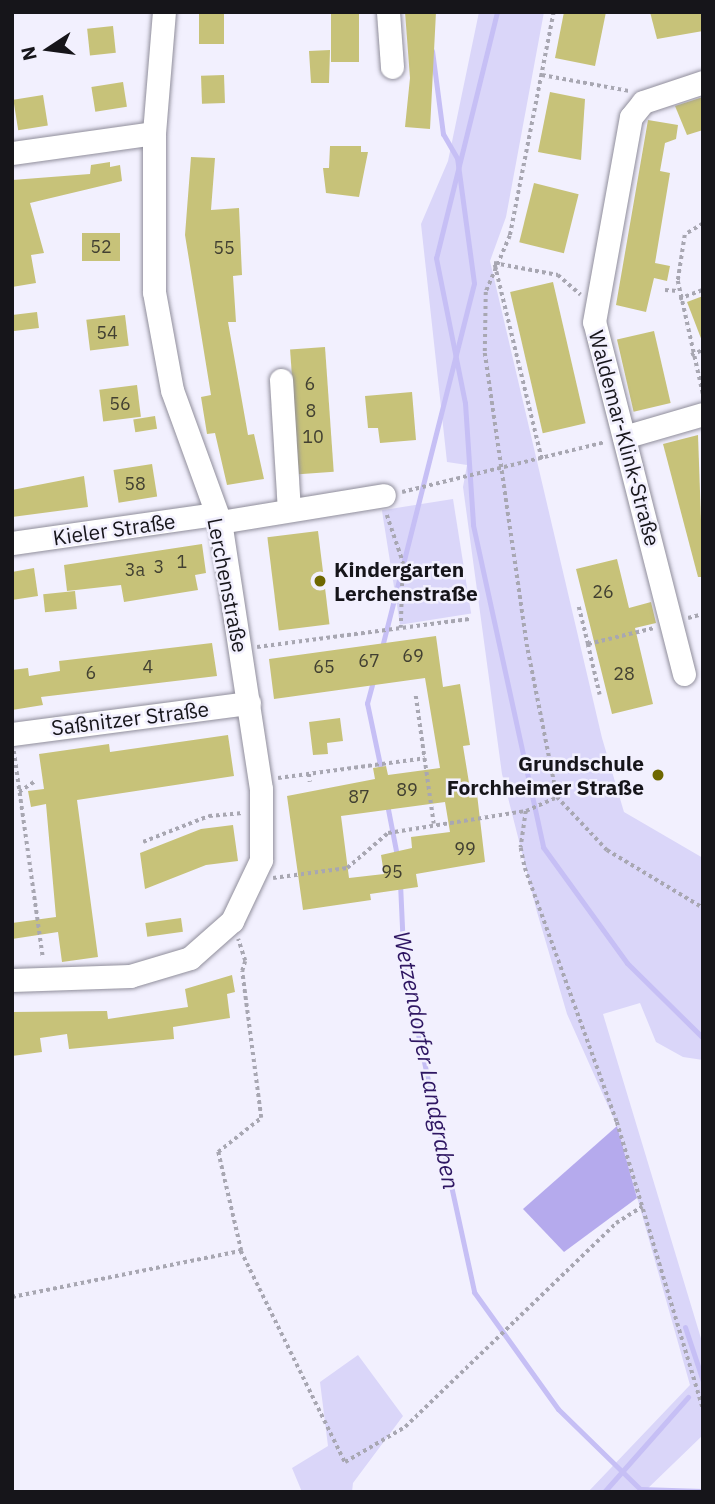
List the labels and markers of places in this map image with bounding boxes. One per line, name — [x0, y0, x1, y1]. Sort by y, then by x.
place label: Kindergarten Lerchenstraße — [334, 556, 478, 606]
marker: Kindergarten Lerchenstraße — [312, 573, 328, 589]
place label: Grundschule Forchheimer Straße — [447, 750, 644, 800]
marker: Grundschule Forchheimer Straße — [650, 767, 666, 783]

